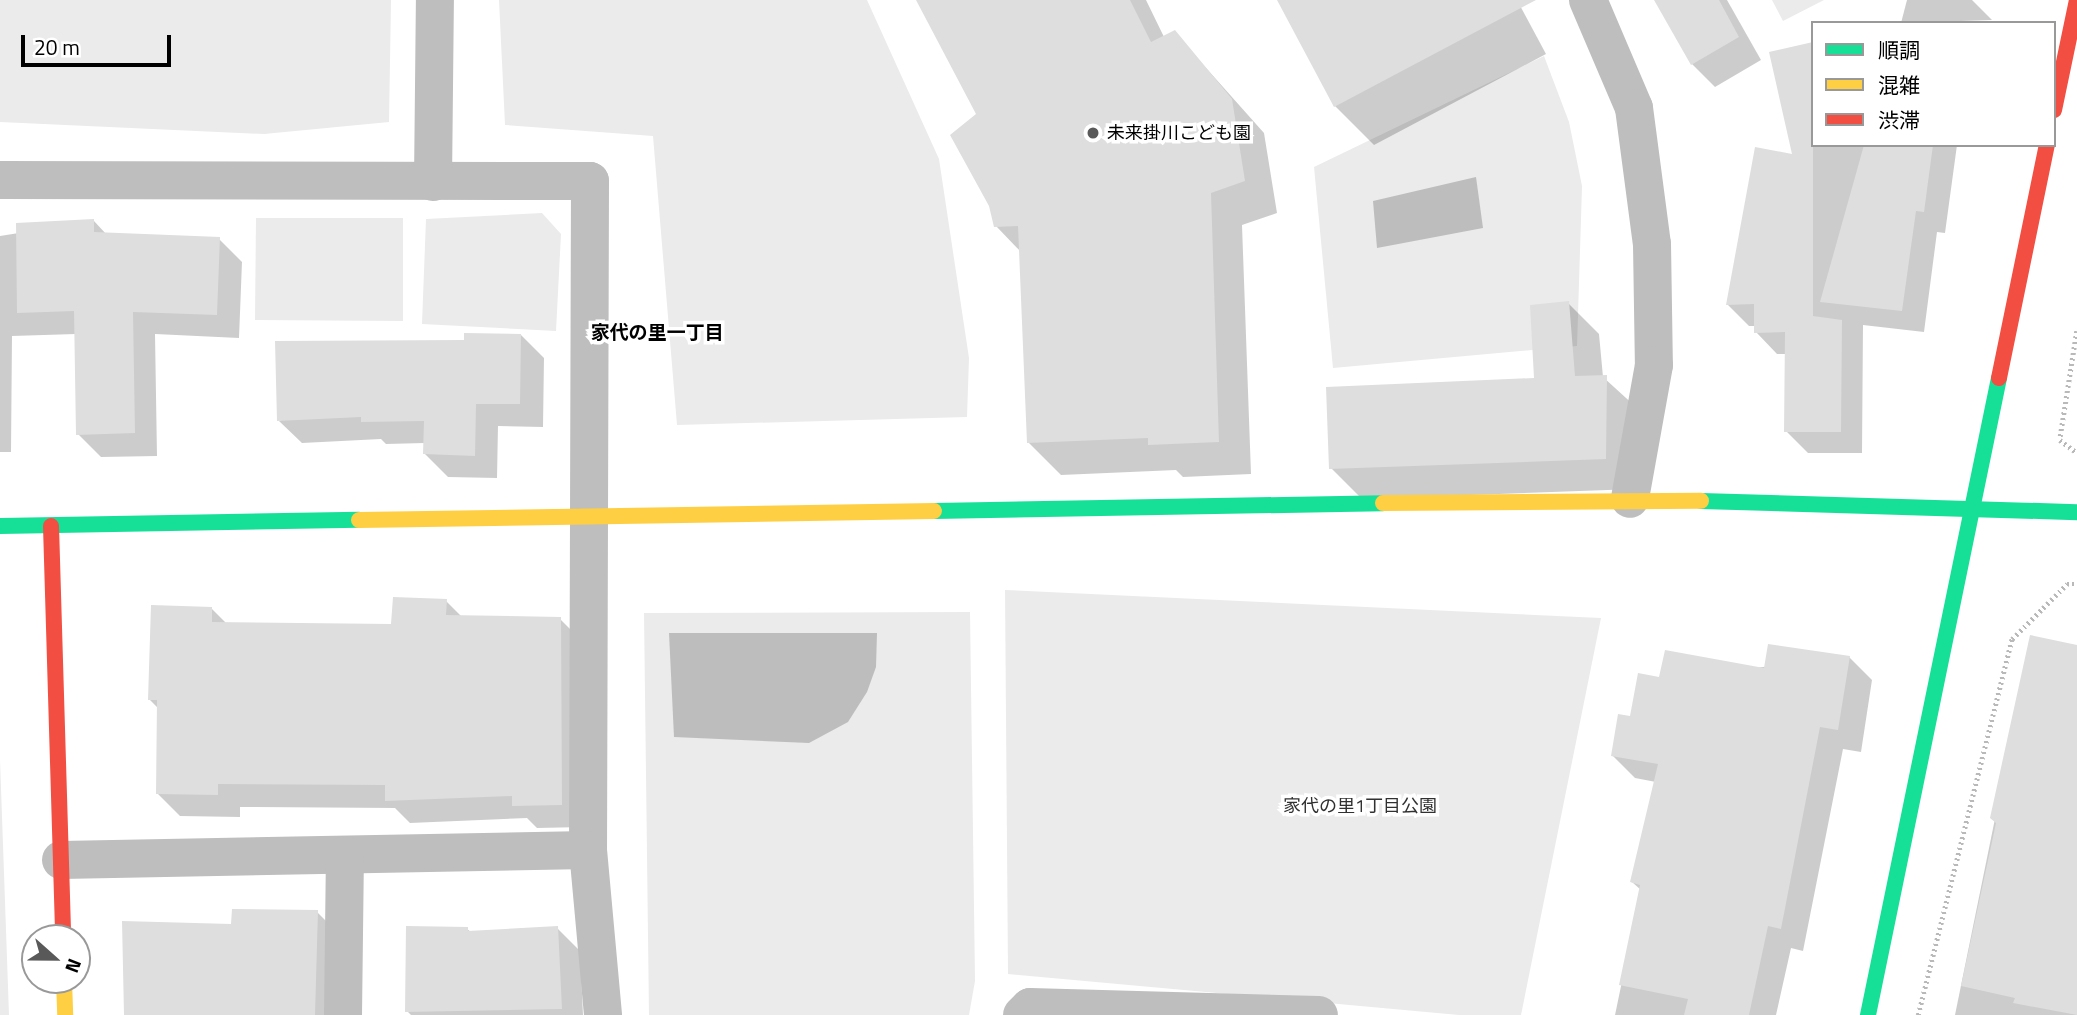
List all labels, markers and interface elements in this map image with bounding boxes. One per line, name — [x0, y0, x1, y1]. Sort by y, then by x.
scale bar — [24, 21, 175, 65]
legend — [1811, 21, 2056, 147]
text: 20 m — [34, 31, 80, 63]
text: 順調 — [1878, 34, 1920, 66]
text: 混雑 — [1878, 69, 1920, 101]
text: 渋滞 — [1878, 104, 1920, 136]
place label: 未来掛川こども園 — [1107, 122, 1251, 144]
marker: 未来掛川こども園 — [1085, 125, 1101, 141]
district label: 家代の里一丁目 — [591, 321, 723, 343]
park label: 家代の里1丁目公園 — [1283, 795, 1437, 817]
north arrow — [21, 924, 91, 994]
text: N — [58, 955, 90, 977]

